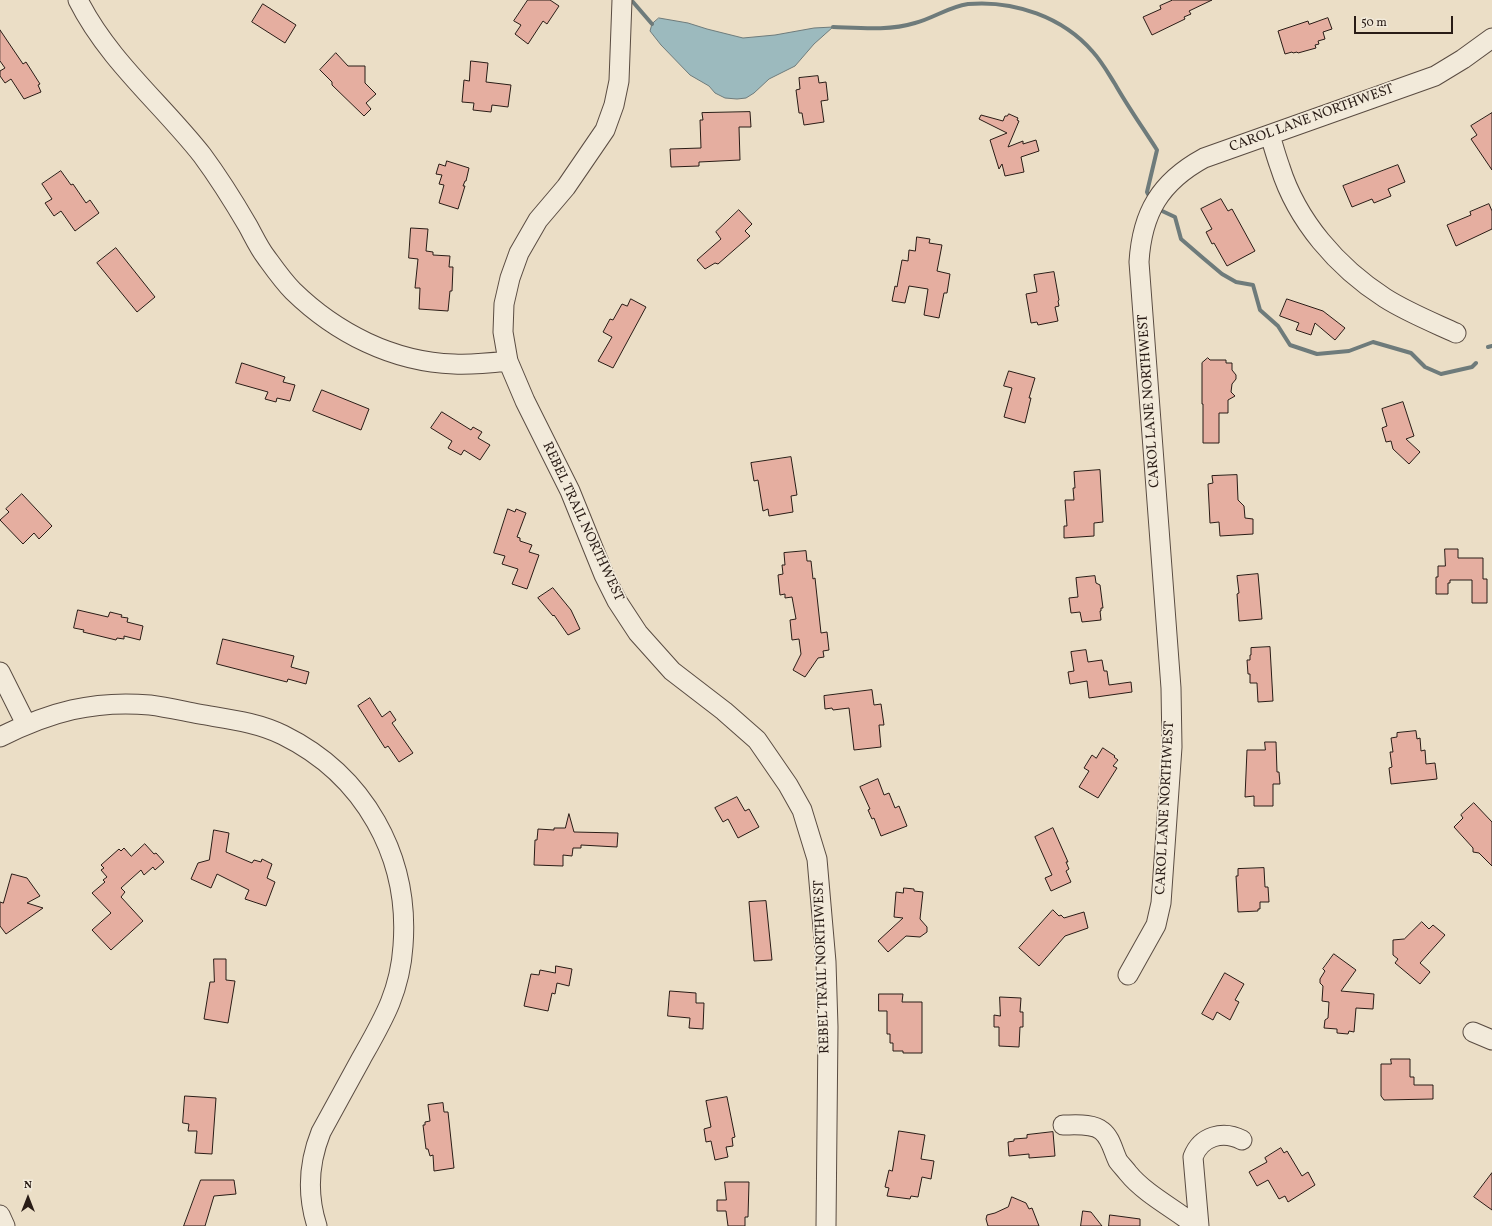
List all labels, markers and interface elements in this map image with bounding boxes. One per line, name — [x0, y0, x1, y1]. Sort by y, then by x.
scale bar — [1356, 8, 1455, 34]
text: 50 m — [1361, 15, 1387, 31]
street label: CAROL LANE NORTHWEST — [1227, 81, 1397, 157]
street label: CAROL LANE NORTHWEST — [1136, 314, 1164, 488]
street label: REBEL TRAIL NORTHWEST — [538, 440, 626, 604]
street label: CAROL LANE NORTHWEST — [1153, 721, 1179, 895]
street label: REBEL TRAIL NORTHWEST — [812, 880, 834, 1054]
north arrow — [8, 1178, 48, 1218]
text: N — [24, 1178, 32, 1193]

